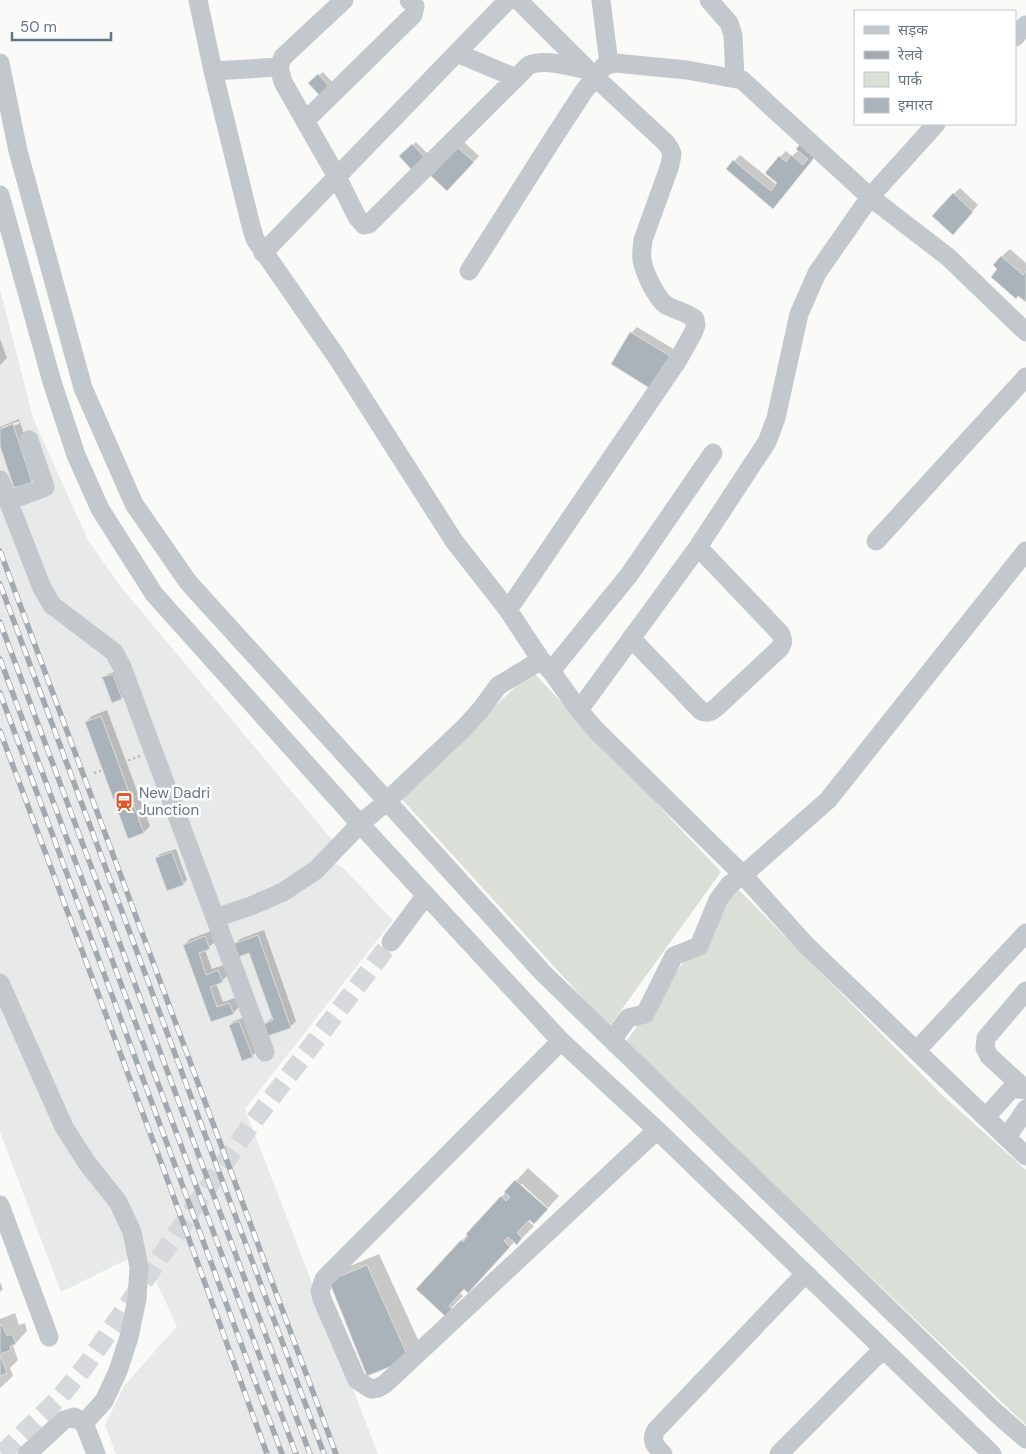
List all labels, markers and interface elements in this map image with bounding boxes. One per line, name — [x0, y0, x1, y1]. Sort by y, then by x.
scale bar — [12, 10, 111, 42]
legend — [854, 10, 1016, 125]
text: 50 m — [20, 17, 57, 37]
text: सड़क — [898, 20, 928, 40]
text: रेलवे — [897, 45, 923, 65]
text: पार्क — [898, 70, 922, 90]
text: इमारत — [898, 95, 933, 115]
place label: New Dadri Junction — [139, 783, 210, 820]
station icon: New Dadri Junction — [113, 791, 135, 813]

